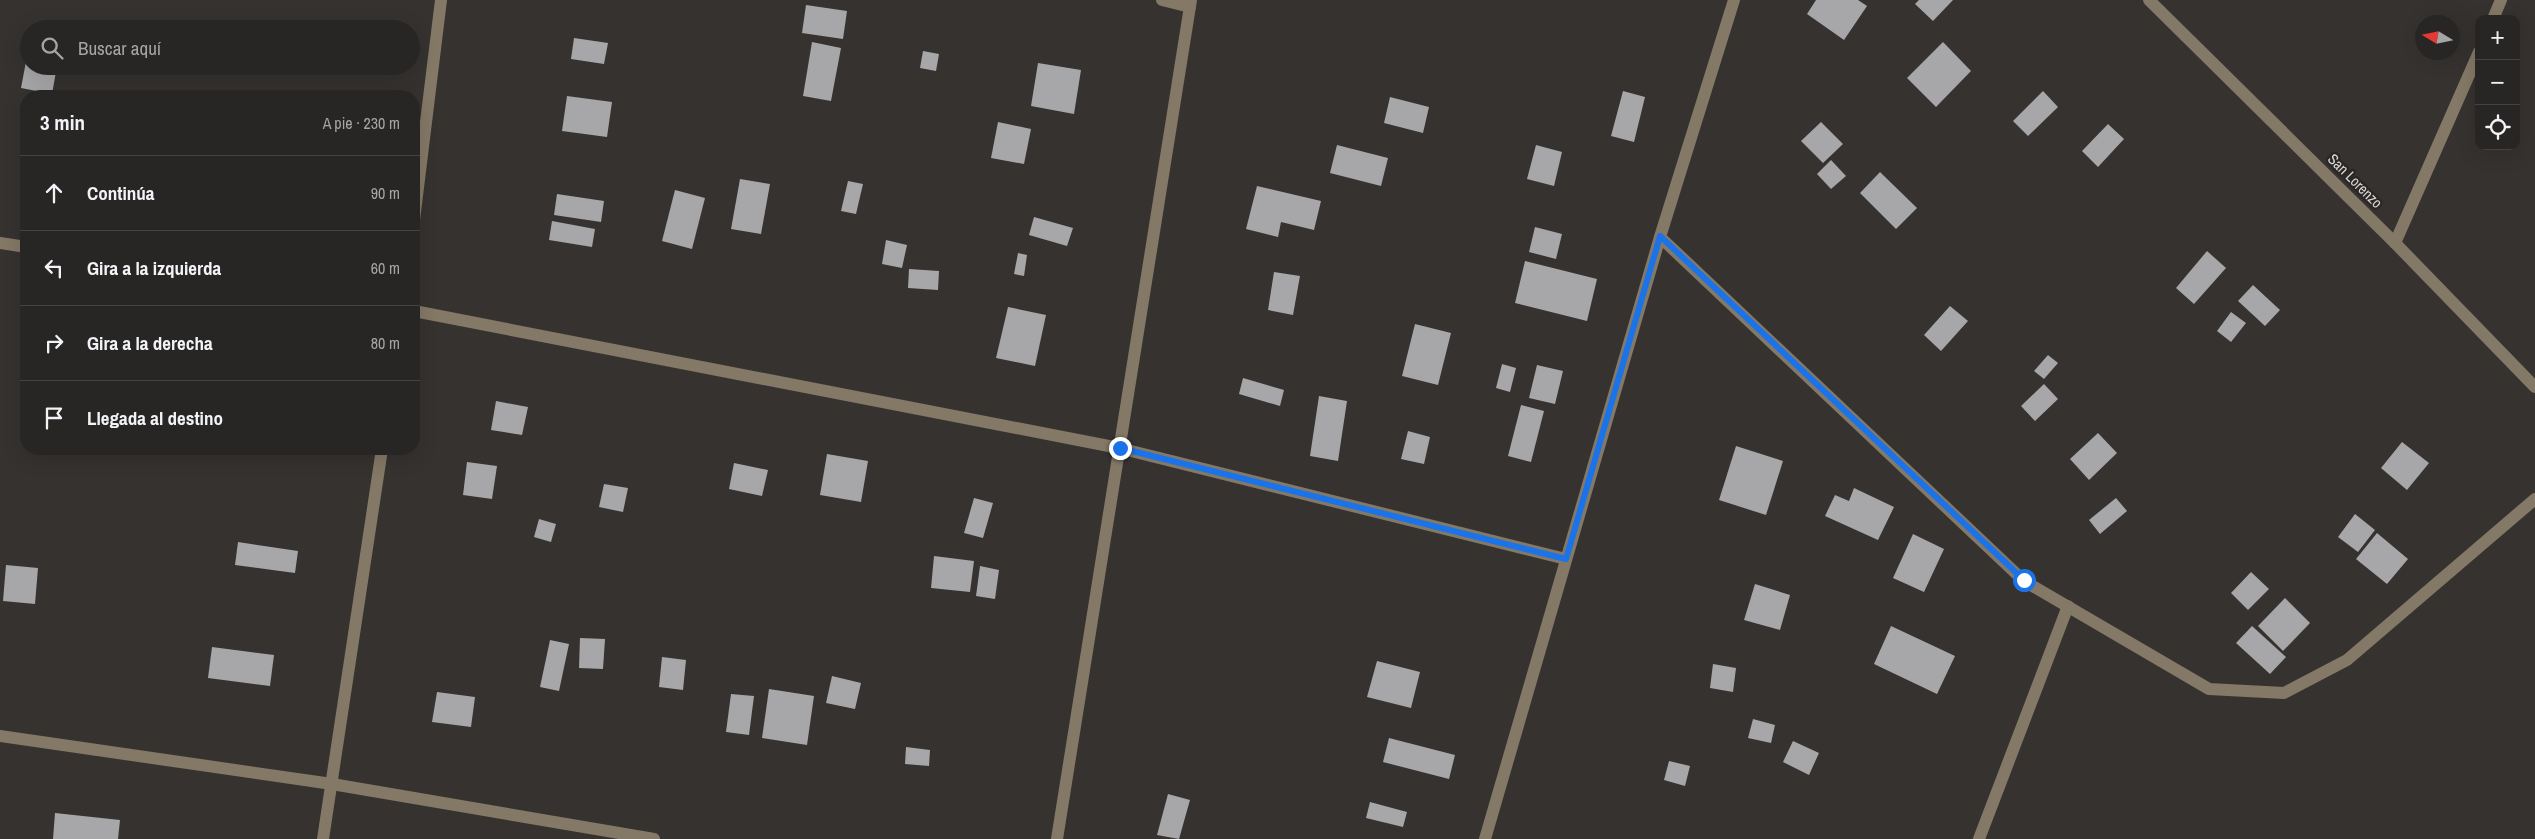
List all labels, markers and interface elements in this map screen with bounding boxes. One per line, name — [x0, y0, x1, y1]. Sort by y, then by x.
north arrow — [2415, 15, 2460, 60]
map controls — [2475, 15, 2520, 150]
button: + — [2475, 15, 2520, 60]
search box — [20, 20, 420, 75]
icon: search — [38, 34, 66, 62]
text: Buscar aquí — [78, 35, 161, 61]
button: − — [2475, 60, 2520, 105]
button: locate — [2475, 105, 2520, 150]
text: 3 min — [40, 108, 85, 137]
text: A pie · 230 m — [323, 112, 400, 134]
street label: San Lorenzo — [2323, 149, 2388, 213]
icon: ahead — [40, 179, 68, 207]
text: Continúa — [87, 180, 155, 206]
text: 90 m — [371, 182, 400, 204]
icon: left — [40, 254, 68, 282]
text: Gira a la izquierda — [87, 255, 221, 281]
text: 60 m — [371, 257, 400, 279]
icon: right — [40, 329, 68, 357]
text: Gira a la derecha — [87, 330, 213, 356]
text: 80 m — [371, 332, 400, 354]
icon: arrive — [40, 404, 68, 432]
text: Llegada al destino — [87, 405, 223, 431]
route end — [1109, 437, 1132, 460]
route start — [2013, 569, 2036, 592]

